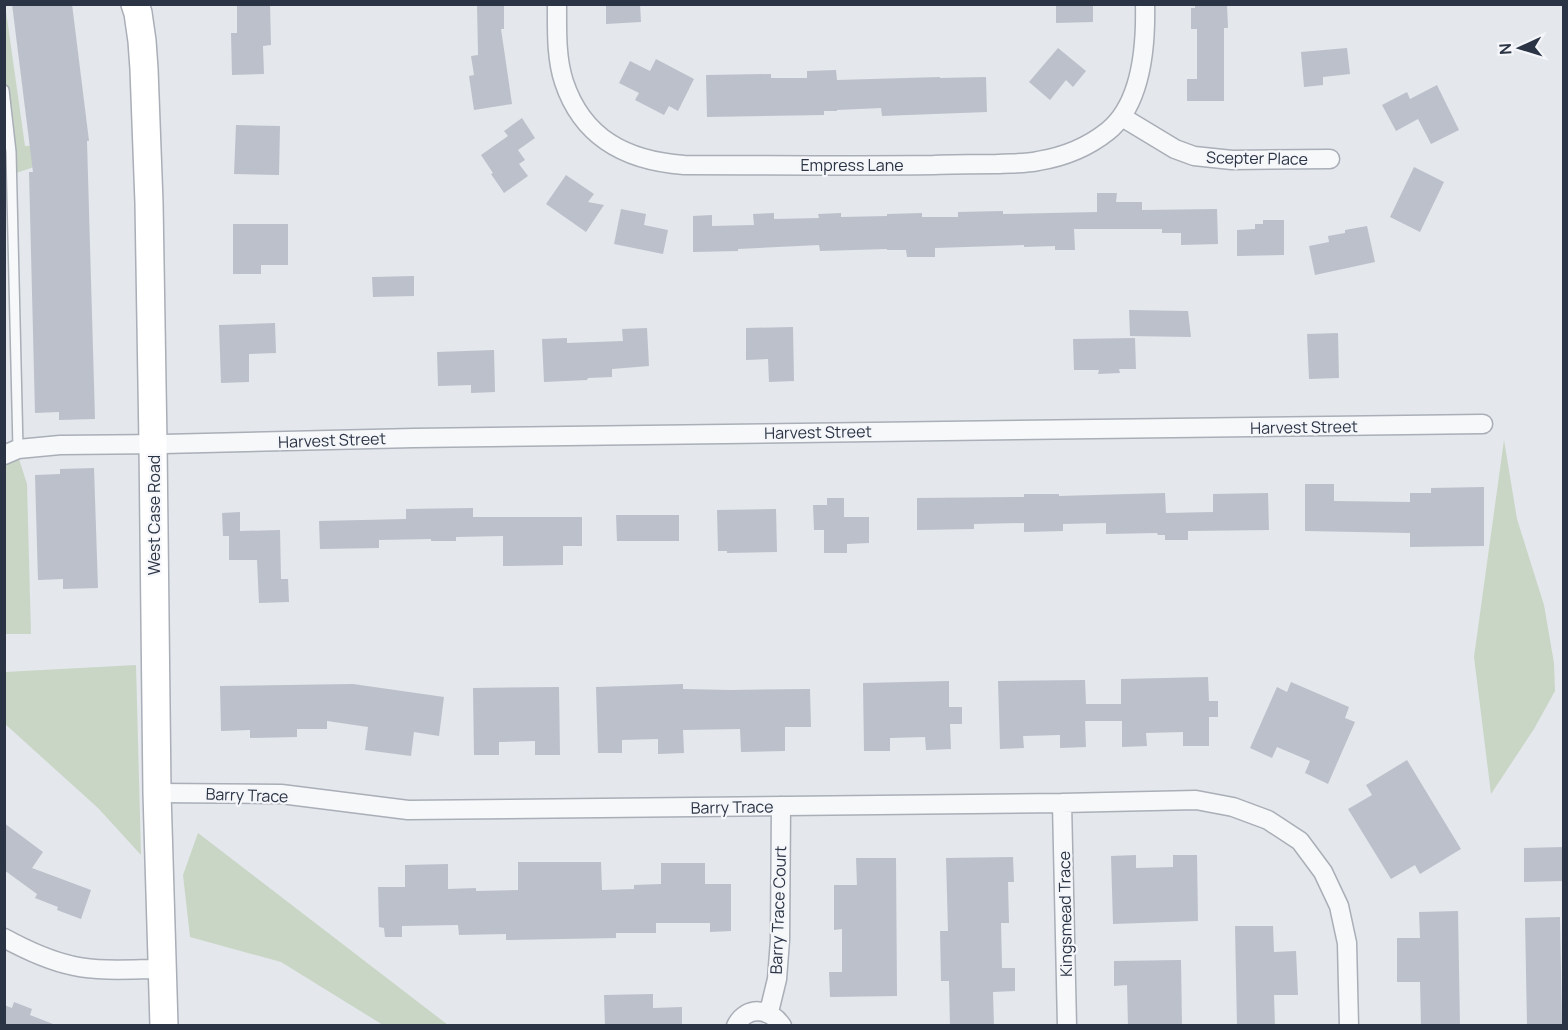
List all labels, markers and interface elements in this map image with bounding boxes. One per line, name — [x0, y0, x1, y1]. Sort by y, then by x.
north arrow — [1490, 18, 1550, 78]
text: N — [1494, 43, 1516, 56]
street label: Scepter Place — [1206, 146, 1308, 170]
street label: Empress Lane — [801, 154, 903, 176]
street label: Harvest Street — [1250, 415, 1358, 439]
street label: Harvest Street — [764, 420, 872, 444]
street label: Harvest Street — [278, 427, 386, 453]
street label: West Case Road — [143, 455, 165, 575]
street label: Barry Trace — [205, 783, 289, 807]
street label: Barry Trace — [690, 795, 774, 819]
street label: Barry Trace Court — [765, 845, 791, 975]
street label: Kingsmead Trace — [1053, 851, 1077, 977]

